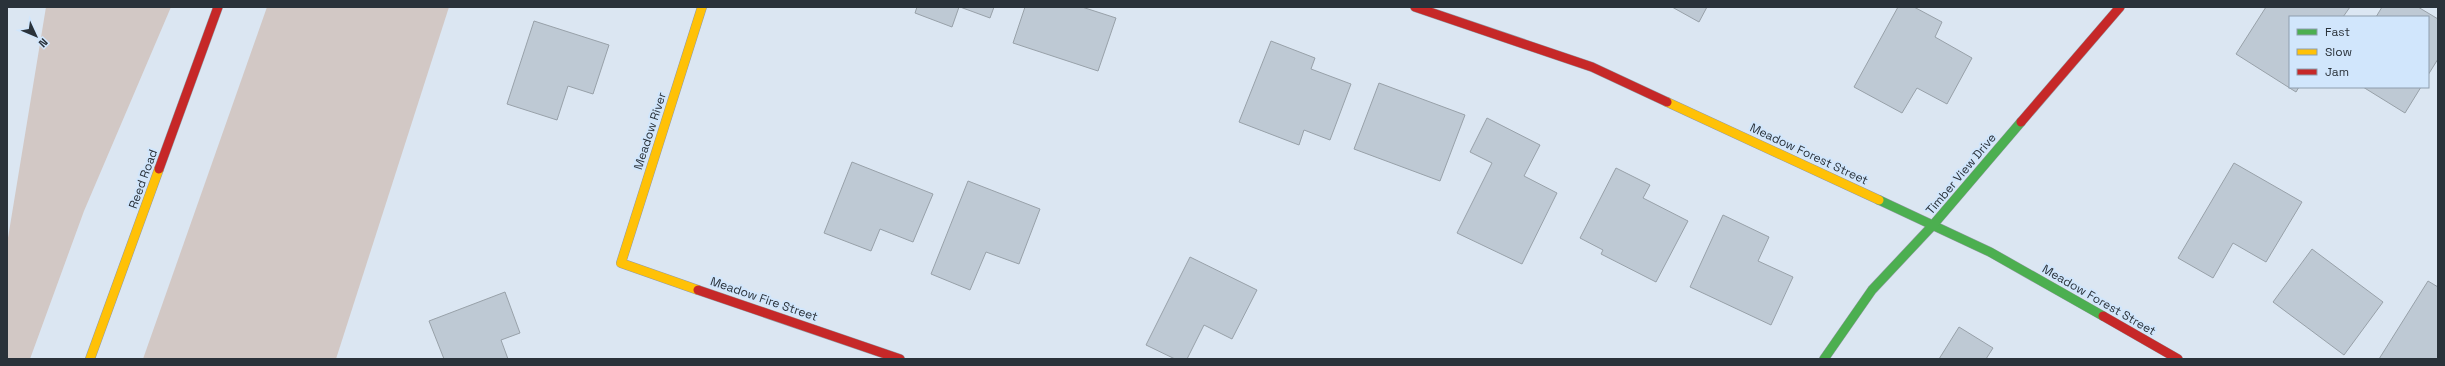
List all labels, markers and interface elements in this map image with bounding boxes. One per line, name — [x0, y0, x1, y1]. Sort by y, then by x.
north arrow — [16, 16, 56, 56]
legend — [2289, 16, 2429, 88]
text: Fast — [2325, 24, 2350, 40]
text: N — [36, 35, 51, 50]
text: Slow — [2325, 44, 2352, 60]
text: Jam — [2325, 64, 2349, 80]
street label: Meadow River — [630, 90, 670, 172]
street label: Meadow Forest Street — [1747, 120, 1871, 188]
street label: Timber View Drive — [1922, 130, 2000, 218]
street label: Reed Road — [125, 147, 161, 211]
street label: Meadow Forest Street — [2039, 261, 2159, 339]
street label: Meadow Fire Street — [708, 273, 820, 325]

